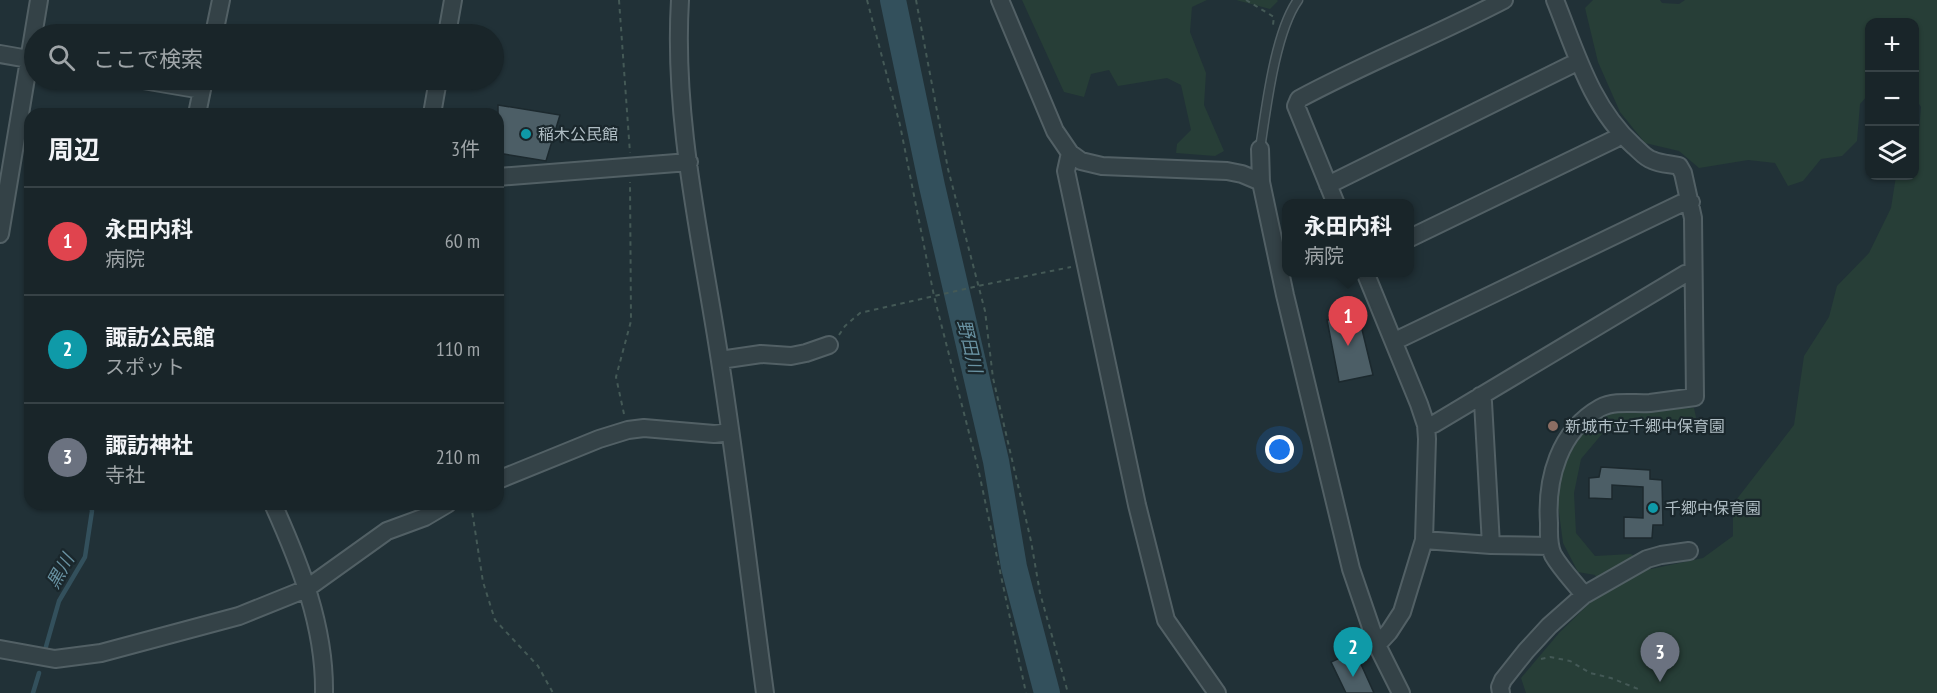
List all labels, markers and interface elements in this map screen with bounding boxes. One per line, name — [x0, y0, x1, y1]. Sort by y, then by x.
map controls — [1865, 18, 1919, 180]
button: + — [1865, 18, 1919, 72]
search box — [24, 24, 504, 90]
icon: search — [45, 41, 78, 74]
text: ここで検索 — [93, 45, 203, 73]
button: − — [1865, 72, 1919, 126]
place label: 稲木公民館 — [538, 124, 618, 144]
button: layers — [1865, 126, 1919, 180]
marker: 稲木公民館 — [519, 127, 533, 141]
text: 周辺 — [48, 133, 100, 166]
text: 3件 — [451, 136, 480, 162]
popup — [1282, 199, 1414, 277]
text: 永田内科 — [1304, 212, 1392, 240]
text: 永田内科 — [105, 215, 193, 243]
text: 1 — [63, 228, 72, 254]
text: 60 m — [445, 228, 480, 254]
text: 病院 — [1304, 243, 1344, 269]
text: 病院 — [105, 246, 145, 272]
pin: 1 — [1328, 296, 1368, 346]
water label: 野田川 — [953, 317, 988, 377]
text: 諏訪公民館 — [105, 323, 215, 351]
text: 2 — [63, 336, 72, 362]
text: 110 m — [436, 336, 480, 362]
text: スポット — [105, 354, 185, 380]
place label: 新城市立千郷中保育園 — [1565, 416, 1725, 436]
marker: 新城市立千郷中保育園 — [1546, 419, 1560, 433]
text: 諏訪神社 — [105, 431, 193, 459]
your location — [1265, 435, 1294, 464]
text: 3 — [63, 444, 72, 470]
text: 210 m — [436, 444, 480, 470]
text: 寺社 — [105, 462, 145, 488]
place label: 千郷中保育園 — [1665, 498, 1761, 518]
marker: 千郷中保育園 — [1646, 501, 1660, 515]
water label: 黒川 — [41, 548, 80, 592]
pin: 2 — [1334, 628, 1372, 677]
pin: 3 — [1640, 632, 1680, 682]

